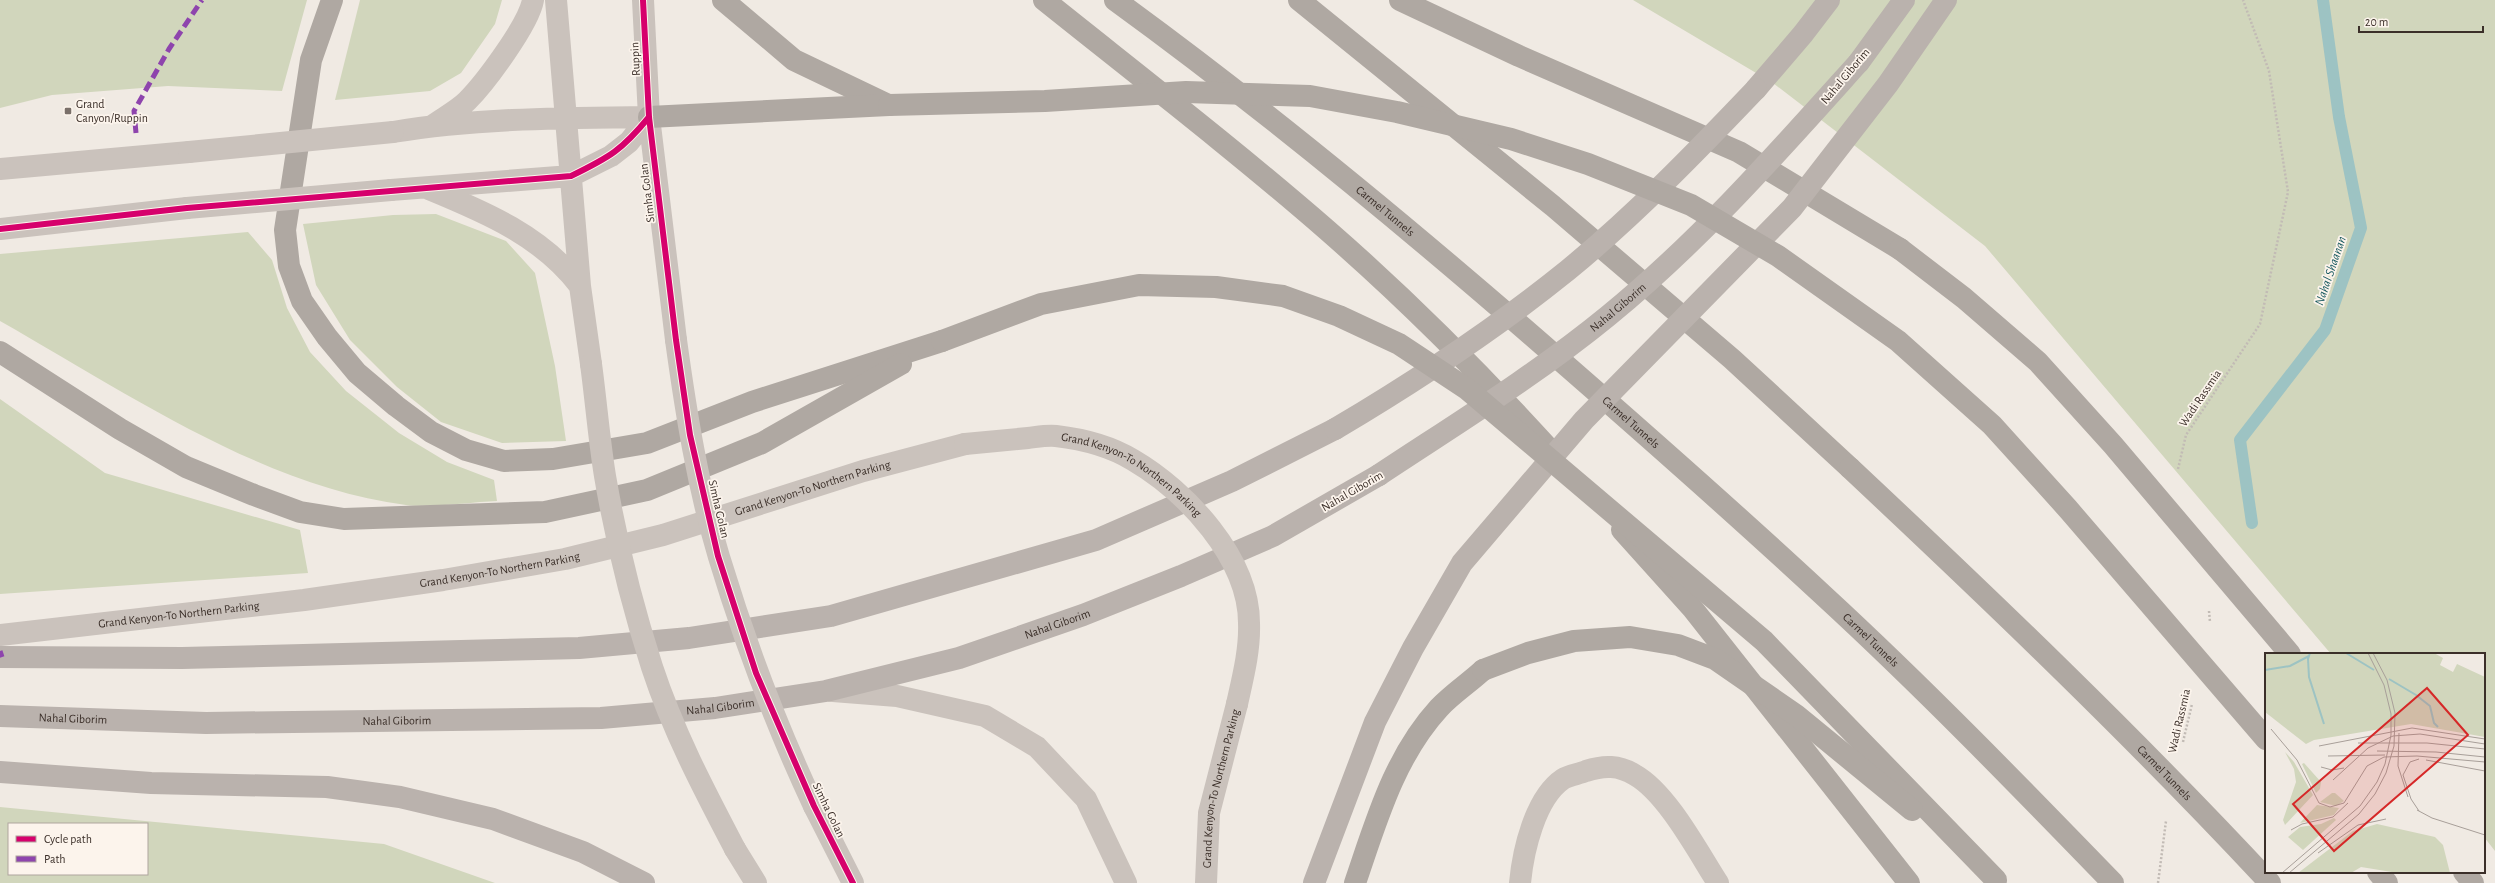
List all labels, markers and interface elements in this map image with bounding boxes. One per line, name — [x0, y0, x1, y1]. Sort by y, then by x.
scale bar — [2359, 8, 2483, 34]
text: 20 m — [2365, 16, 2388, 28]
street label: Ruppin — [628, 42, 642, 76]
street label: Nahal Giborim — [1818, 46, 1872, 106]
place label: Grand Canyon/Ruppin — [76, 98, 148, 125]
marker: Grand Canyon/Ruppin — [63, 106, 73, 116]
street label: Simha Golan — [637, 163, 657, 223]
street label: Carmel Tunnels — [1354, 183, 1417, 239]
water label: Nahal Shaanan — [2313, 235, 2349, 307]
street label: Nahal Giborim — [1588, 281, 1648, 334]
street label: Wadi Rassmia — [2177, 367, 2224, 429]
street label: Carmel Tunnels — [1600, 394, 1662, 450]
street label: Grand Kenyon-To Northern Parking — [1060, 431, 1204, 519]
street label: Grand Kenyon-To Northern Parking — [733, 458, 892, 518]
street label: Nahal Giborim — [1319, 469, 1385, 513]
street label: Simha Golan — [706, 479, 732, 539]
street label: Grand Kenyon-To Northern Parking — [419, 550, 581, 589]
street label: Grand Kenyon-To Northern Parking — [98, 599, 260, 630]
street label: Nahal Giborim — [1023, 607, 1092, 641]
street label: Carmel Tunnels — [1841, 611, 1901, 669]
inset map — [2265, 653, 2485, 873]
street label: Wadi Rassmia — [2166, 687, 2192, 754]
street label: Nahal Giborim — [686, 696, 755, 717]
street label: Grand Kenyon-To Northern Parking — [1201, 708, 1241, 868]
street label: Nahal Giborim — [38, 711, 108, 726]
street label: Nahal Giborim — [362, 714, 431, 727]
street label: Carmel Tunnels — [2135, 743, 2194, 803]
street label: Simha Golan — [811, 781, 847, 839]
legend — [8, 823, 148, 875]
text: Cycle path — [44, 833, 92, 846]
text: Path — [44, 853, 66, 865]

